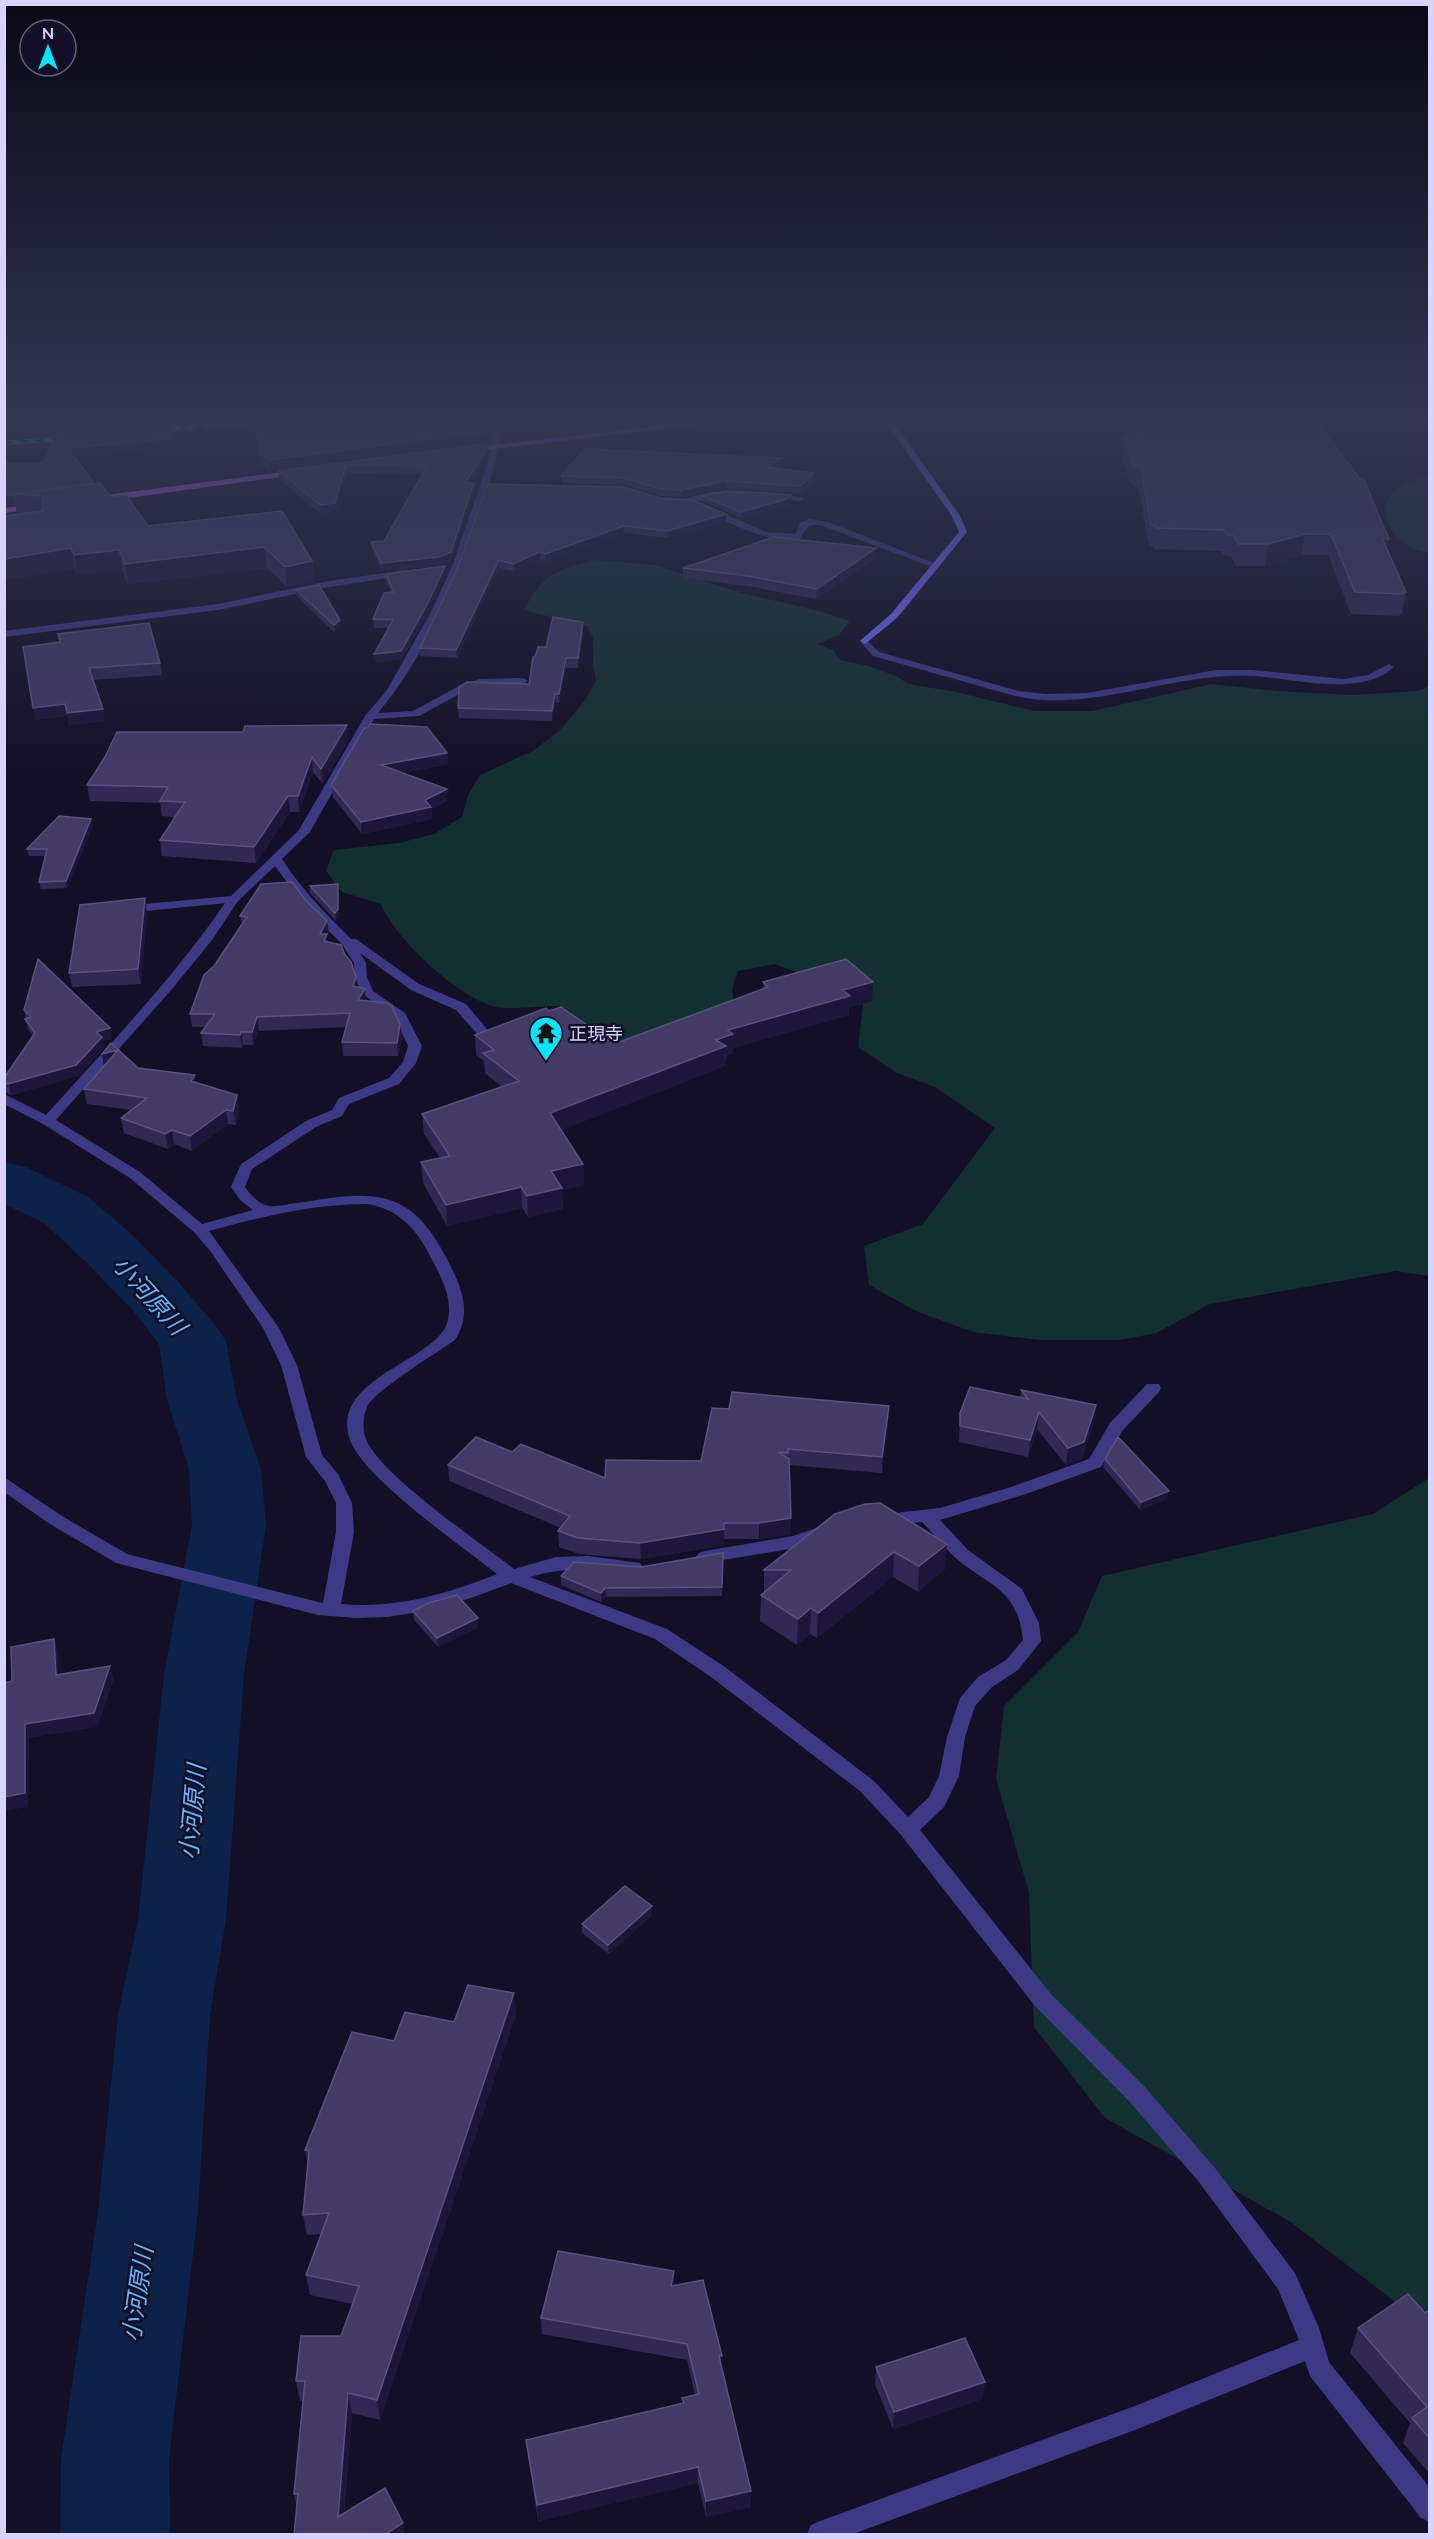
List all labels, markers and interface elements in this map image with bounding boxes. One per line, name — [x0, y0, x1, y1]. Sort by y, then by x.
north arrow — [18, 18, 78, 78]
text: N — [42, 23, 54, 43]
temple icon: 正現寺 — [528, 1015, 564, 1062]
place label: 正現寺 — [569, 1022, 623, 1045]
water label: 小河原川 — [107, 1249, 195, 1343]
water label: 小河原川 — [173, 1760, 211, 1861]
water label: 小河原川 — [115, 2241, 159, 2344]

